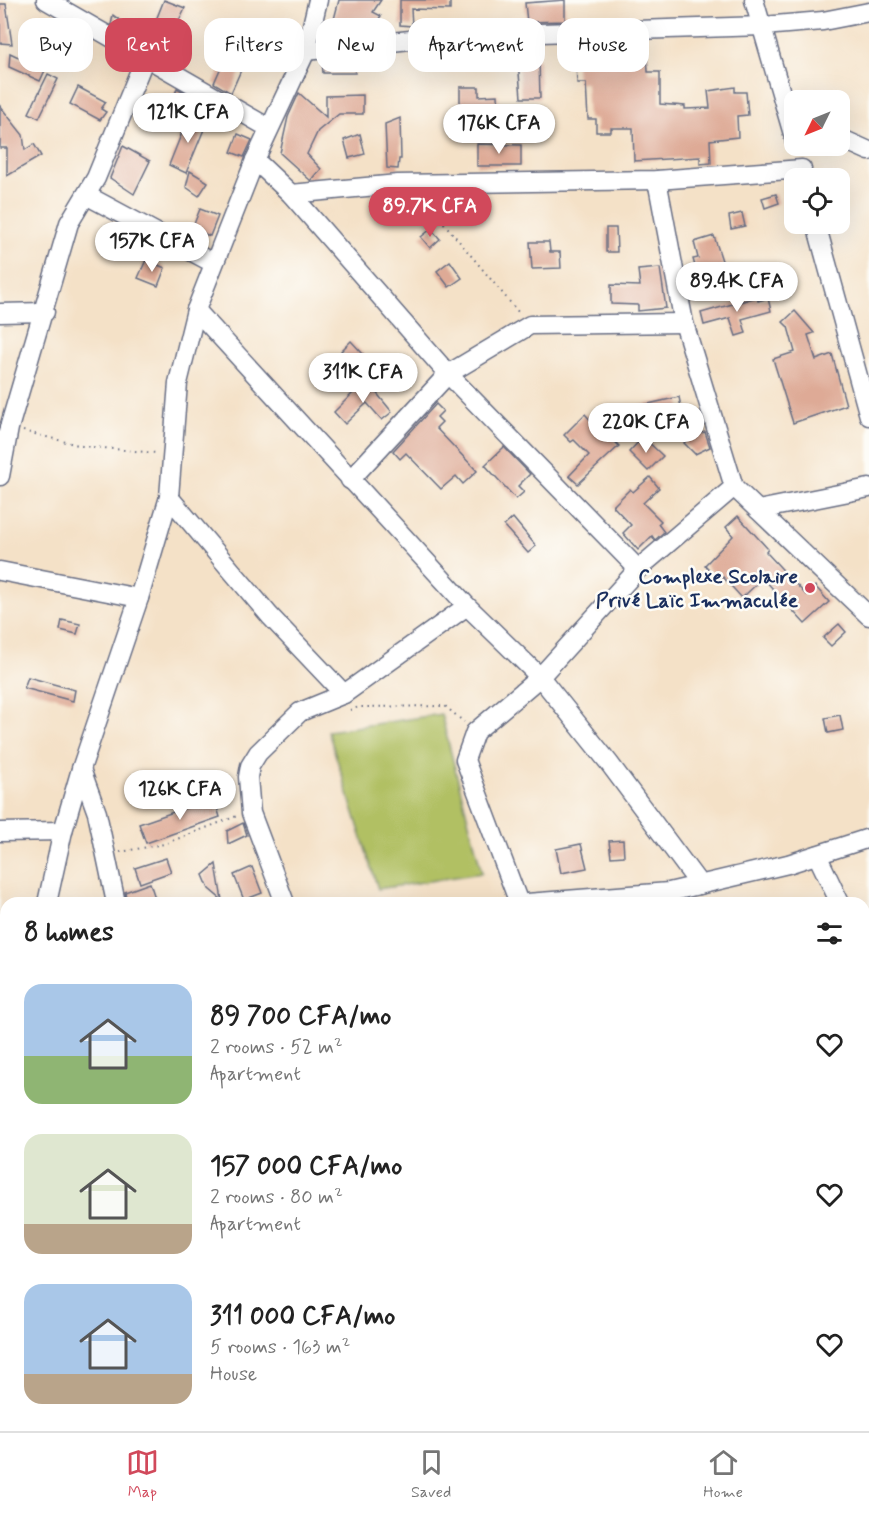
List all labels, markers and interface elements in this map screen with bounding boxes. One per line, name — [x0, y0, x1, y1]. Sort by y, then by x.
chip: Buy — [18, 18, 93, 72]
chip: Rent — [105, 18, 192, 72]
chip: Filters — [204, 18, 304, 72]
chip: New — [316, 18, 396, 72]
chip: Apartment — [408, 18, 545, 72]
chip: House — [557, 18, 649, 72]
north arrow — [784, 90, 850, 156]
map controls — [784, 90, 850, 234]
pin: 121K CFA — [126, 93, 250, 144]
text: 121K CFA — [147, 99, 229, 126]
pin: 176K CFA — [437, 104, 561, 155]
text: 176K CFA — [457, 110, 541, 137]
button: locate — [784, 168, 850, 234]
pin: 89.7K CFA — [361, 187, 499, 238]
text: 89.7K CFA — [383, 193, 477, 220]
pin: 157K CFA — [90, 222, 214, 273]
text: 157K CFA — [109, 228, 195, 255]
pin: 89.4K CFA — [668, 262, 806, 313]
text: 89.4K CFA — [690, 268, 784, 295]
pin: 311K CFA — [301, 353, 425, 404]
text: 311K CFA — [323, 359, 403, 386]
pin: 220K CFA — [584, 403, 708, 454]
text: 220K CFA — [602, 409, 690, 436]
place label: Complexe Scolaire Privé Laïc Immaculée — [596, 563, 799, 615]
marker: Complexe Scolaire Privé Laïc Immaculée — [803, 581, 817, 595]
pin: 126K CFA — [118, 770, 242, 821]
text: 126K CFA — [138, 776, 222, 803]
text: 8 homes — [24, 916, 114, 950]
icon: filters — [813, 917, 846, 950]
text: 89 700 CFA/mo — [210, 1000, 391, 1034]
icon: home — [72, 1008, 144, 1080]
icon: heart — [813, 1028, 846, 1061]
text: 2 rooms · 52 m² — [210, 1034, 343, 1061]
text: Apartment — [210, 1061, 301, 1088]
text: 157 000 CFA/mo — [210, 1150, 402, 1184]
icon: home — [72, 1158, 144, 1230]
icon: heart — [813, 1178, 846, 1211]
text: 2 rooms · 80 m² — [210, 1184, 343, 1211]
text: Apartment — [210, 1211, 301, 1238]
text: 311 000 CFA/mo — [210, 1300, 395, 1334]
icon: home — [72, 1308, 144, 1380]
icon: heart — [813, 1328, 846, 1361]
text: 5 rooms · 163 m² — [210, 1334, 350, 1361]
text: House — [210, 1361, 257, 1388]
tab: Map — [126, 1446, 159, 1503]
tab: Saved — [411, 1446, 451, 1503]
tab: Home — [703, 1446, 743, 1503]

